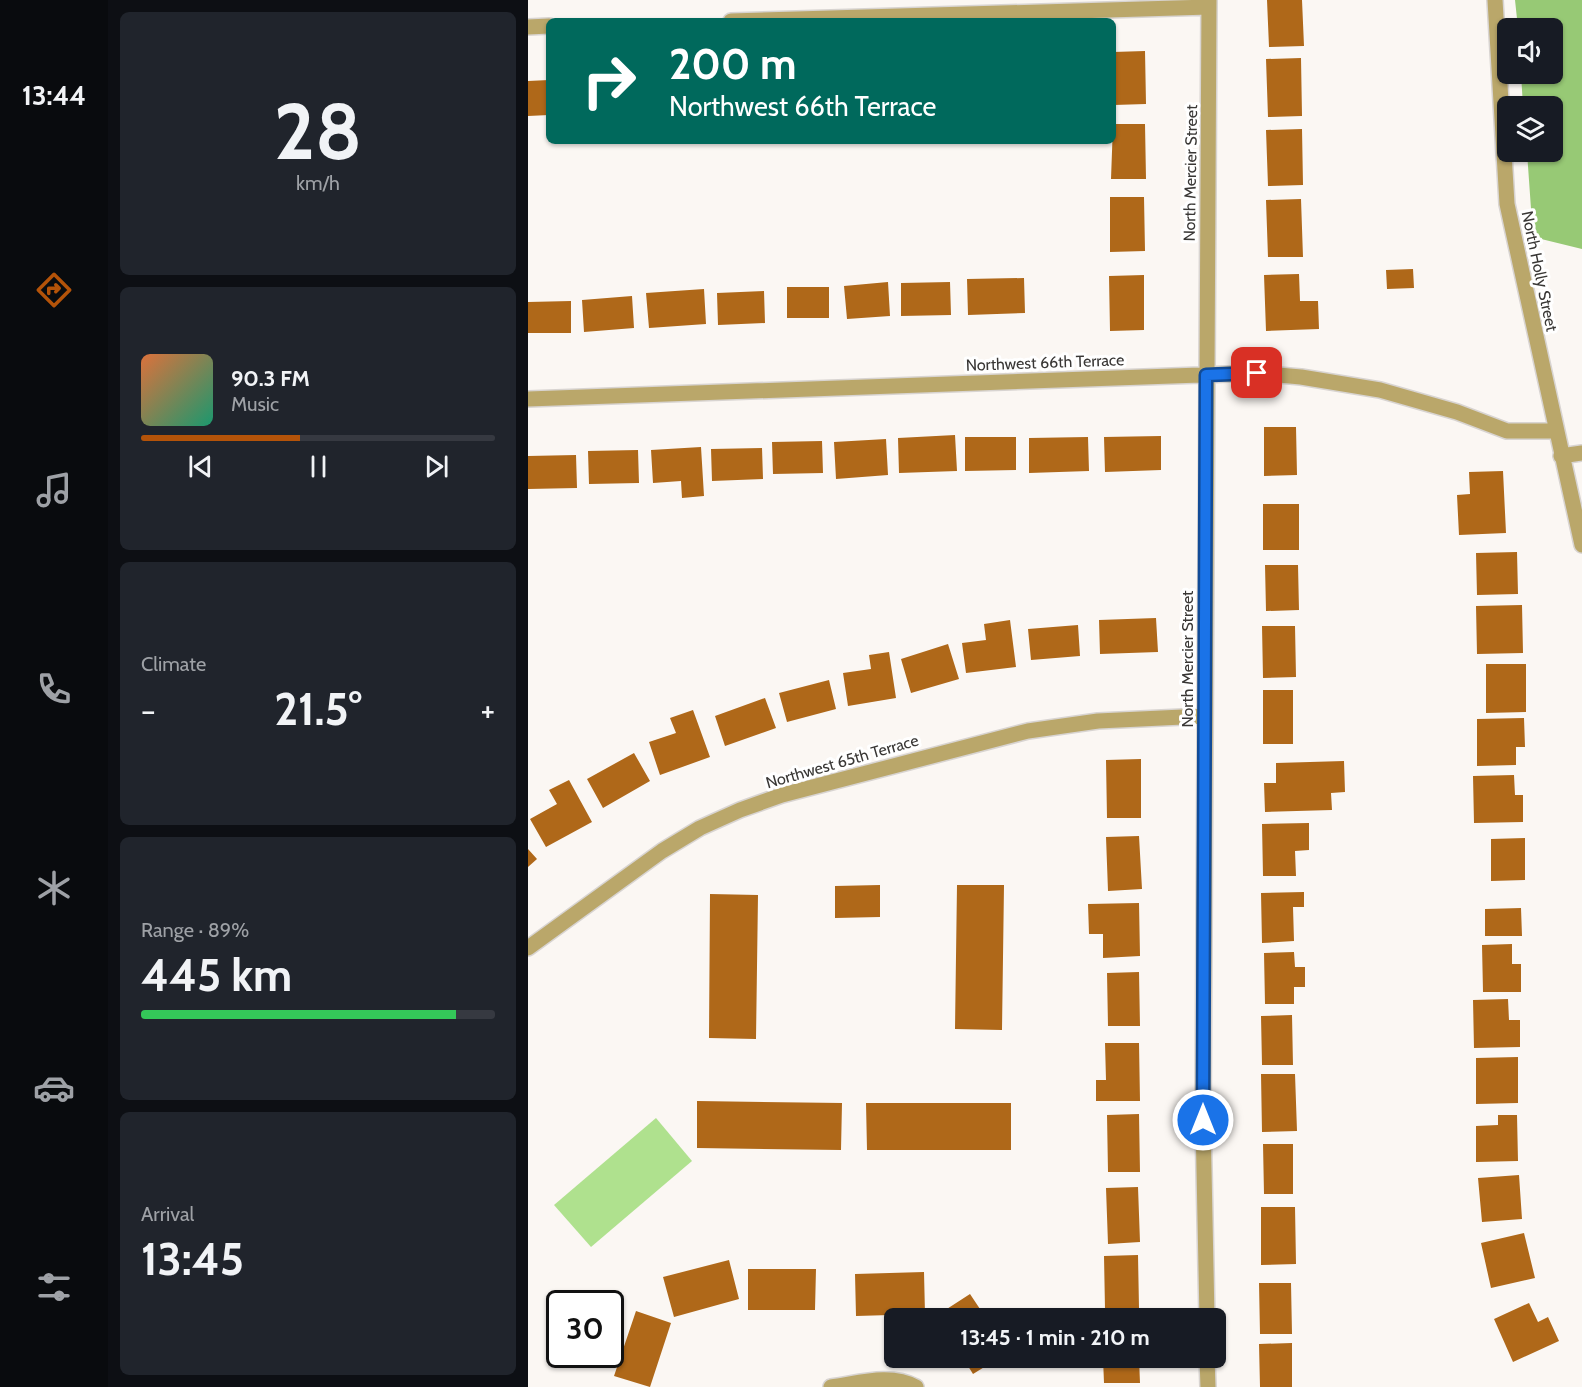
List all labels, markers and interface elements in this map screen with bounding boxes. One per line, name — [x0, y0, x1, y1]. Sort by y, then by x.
map controls — [1497, 18, 1563, 162]
button: sound — [1497, 18, 1563, 84]
text: 200 m — [669, 38, 796, 90]
icon: right — [570, 42, 648, 120]
text: 13:44 — [22, 79, 86, 112]
text: 28 — [274, 84, 362, 179]
text: Northwest 66th Terrace — [669, 90, 936, 123]
button: layers — [1497, 96, 1563, 162]
street label: North Mercier Street — [1180, 104, 1201, 242]
text: km/h — [296, 171, 340, 195]
street label: North Holly Street — [1517, 209, 1562, 334]
icon: directions — [33, 269, 75, 311]
pin — [1231, 347, 1282, 398]
street label: Northwest 66th Terrace — [965, 350, 1125, 375]
icon: arrive — [1240, 356, 1273, 389]
text: 90.3 FM — [231, 365, 310, 392]
text: Music — [231, 392, 279, 416]
icon: previous — [184, 450, 217, 483]
icon: pause — [302, 450, 335, 483]
icon: next — [420, 450, 453, 483]
icon: music — [33, 469, 75, 511]
street label: North Mercier Street — [1178, 590, 1197, 728]
text: Climate — [141, 652, 206, 676]
icon: phone — [33, 668, 75, 710]
text: 21.5° — [274, 682, 362, 736]
text: − — [141, 690, 156, 730]
text: + — [480, 690, 495, 730]
street label: Northwest 65th Terrace — [764, 731, 921, 792]
icon: climate — [33, 867, 75, 909]
text: Range · 89% — [141, 918, 249, 942]
text: 445 km — [141, 948, 292, 1002]
icon: car — [33, 1067, 75, 1109]
position arrow — [1171, 1088, 1235, 1152]
text: Arrival — [141, 1202, 194, 1226]
text: 13:45 — [141, 1232, 244, 1286]
icon: filters — [33, 1266, 75, 1308]
speed limit sign: 30 — [546, 1290, 624, 1368]
text: 13:45 · 1 min · 210 m — [960, 1324, 1150, 1351]

